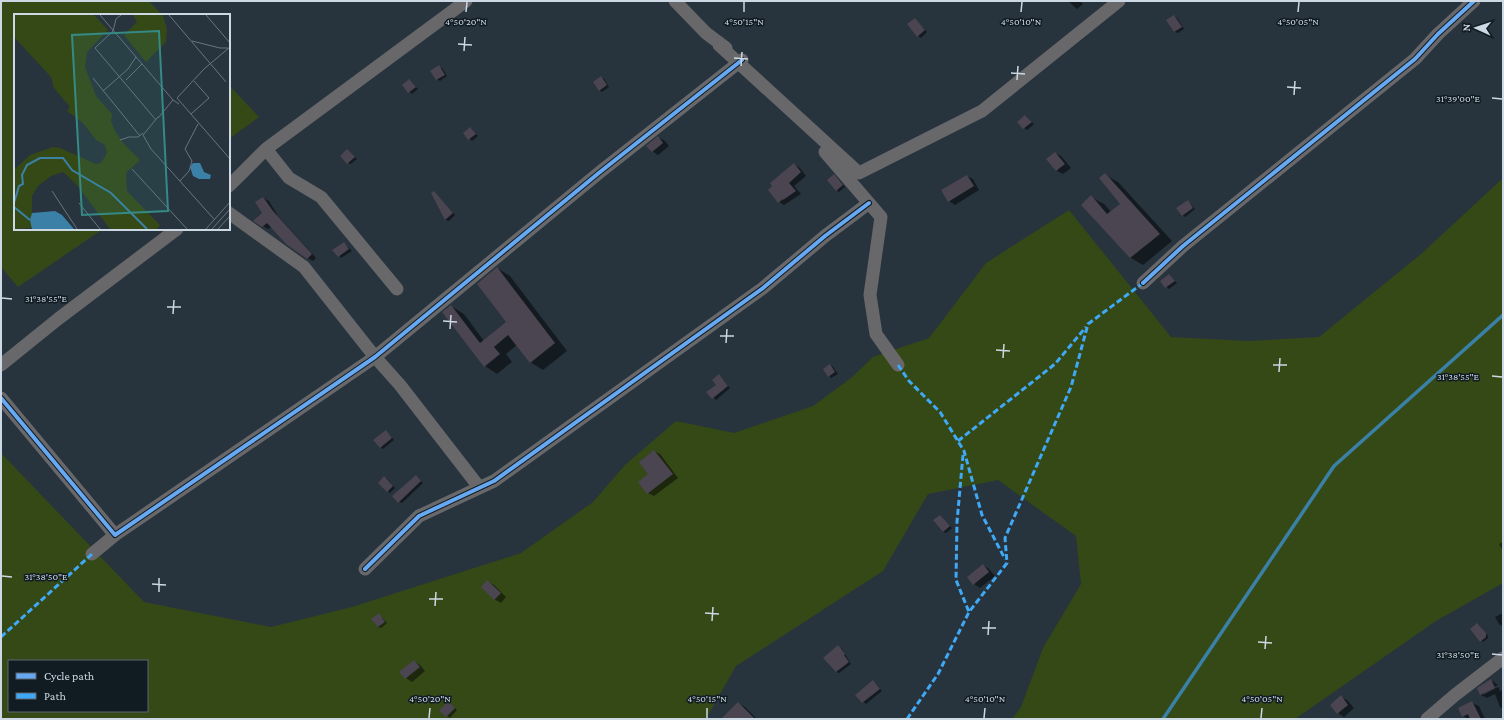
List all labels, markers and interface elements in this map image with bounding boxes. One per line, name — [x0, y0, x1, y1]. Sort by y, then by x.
north arrow — [1456, 8, 1496, 48]
inset map — [14, 14, 230, 230]
text: 4°50'20"N — [445, 16, 487, 27]
text: 4°50'15"N — [724, 16, 764, 27]
text: 4°50'10"N — [1001, 16, 1042, 27]
text: 4°50'05"N — [1277, 16, 1319, 27]
text: N — [1460, 23, 1472, 32]
text: 31°39'00"E — [1436, 93, 1480, 104]
text: 31°38'55"E — [25, 293, 68, 304]
text: 31°38'55"E — [1437, 371, 1480, 382]
text: 31°38'50"E — [24, 571, 68, 582]
text: 31°38'50"E — [1436, 649, 1480, 660]
legend — [8, 660, 148, 712]
text: Cycle path — [44, 669, 95, 683]
text: Path — [44, 689, 66, 703]
text: 4°50'20"N — [409, 693, 451, 704]
text: 4°50'15"N — [687, 693, 727, 704]
text: 4°50'10"N — [965, 693, 1006, 704]
text: 4°50'05"N — [1241, 693, 1283, 704]

